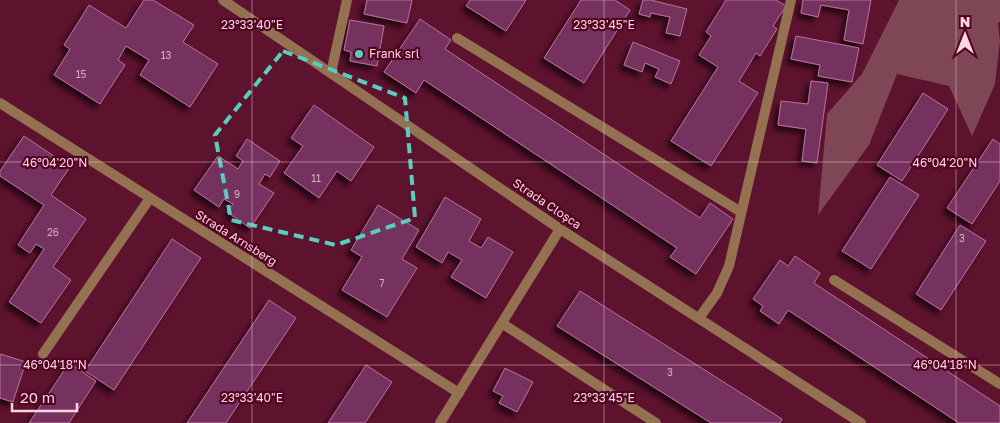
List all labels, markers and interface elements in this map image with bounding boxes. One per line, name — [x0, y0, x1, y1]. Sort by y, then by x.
north arrow — [940, 10, 990, 60]
text: N — [960, 13, 970, 30]
text: 23°33'40"E — [221, 17, 283, 32]
text: 23°33'45"E — [573, 17, 635, 32]
place label: Frank srl — [369, 46, 420, 61]
marker: Frank srl — [353, 48, 365, 60]
house number: 13 — [161, 49, 171, 61]
house number: 15 — [76, 68, 87, 80]
text: 46°04'20"N — [23, 155, 87, 170]
text: 46°04'20"N — [913, 155, 977, 170]
house number: 11 — [311, 172, 321, 184]
street label: Strada Cloșca — [510, 175, 584, 232]
house number: 9 — [234, 188, 240, 200]
street label: Strada Arnsberg — [193, 206, 280, 269]
house number: 26 — [47, 226, 59, 238]
house number: 3 — [959, 232, 965, 244]
house number: 7 — [379, 277, 385, 289]
text: 46°04'18"N — [23, 357, 87, 372]
text: 46°04'18"N — [913, 357, 977, 372]
house number: 3 — [667, 366, 673, 378]
scale bar — [12, 380, 78, 412]
text: 20 m — [20, 388, 55, 406]
text: 23°33'40"E — [221, 390, 283, 405]
text: 23°33'45"E — [573, 390, 635, 405]

